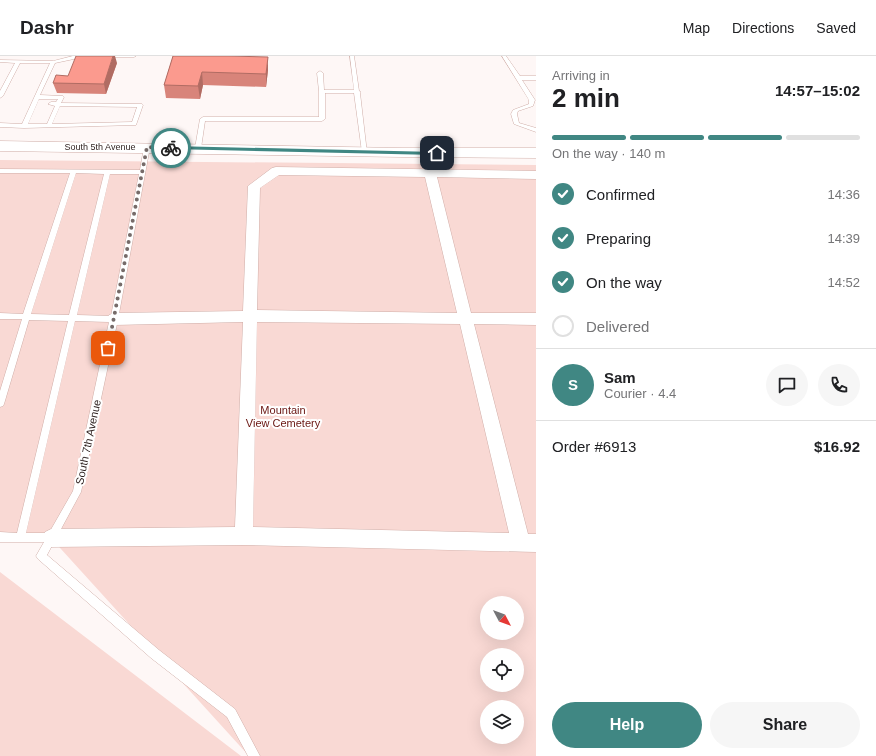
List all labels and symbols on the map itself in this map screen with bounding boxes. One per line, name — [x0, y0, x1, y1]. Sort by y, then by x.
courier — [151, 128, 191, 168]
pin — [420, 136, 454, 170]
street label: South 5th Avenue — [65, 142, 135, 152]
pin — [91, 331, 125, 365]
street label: South 7th Avenue — [73, 398, 103, 486]
park label: Mountain View Cemetery — [246, 404, 321, 429]
north arrow — [480, 596, 524, 640]

